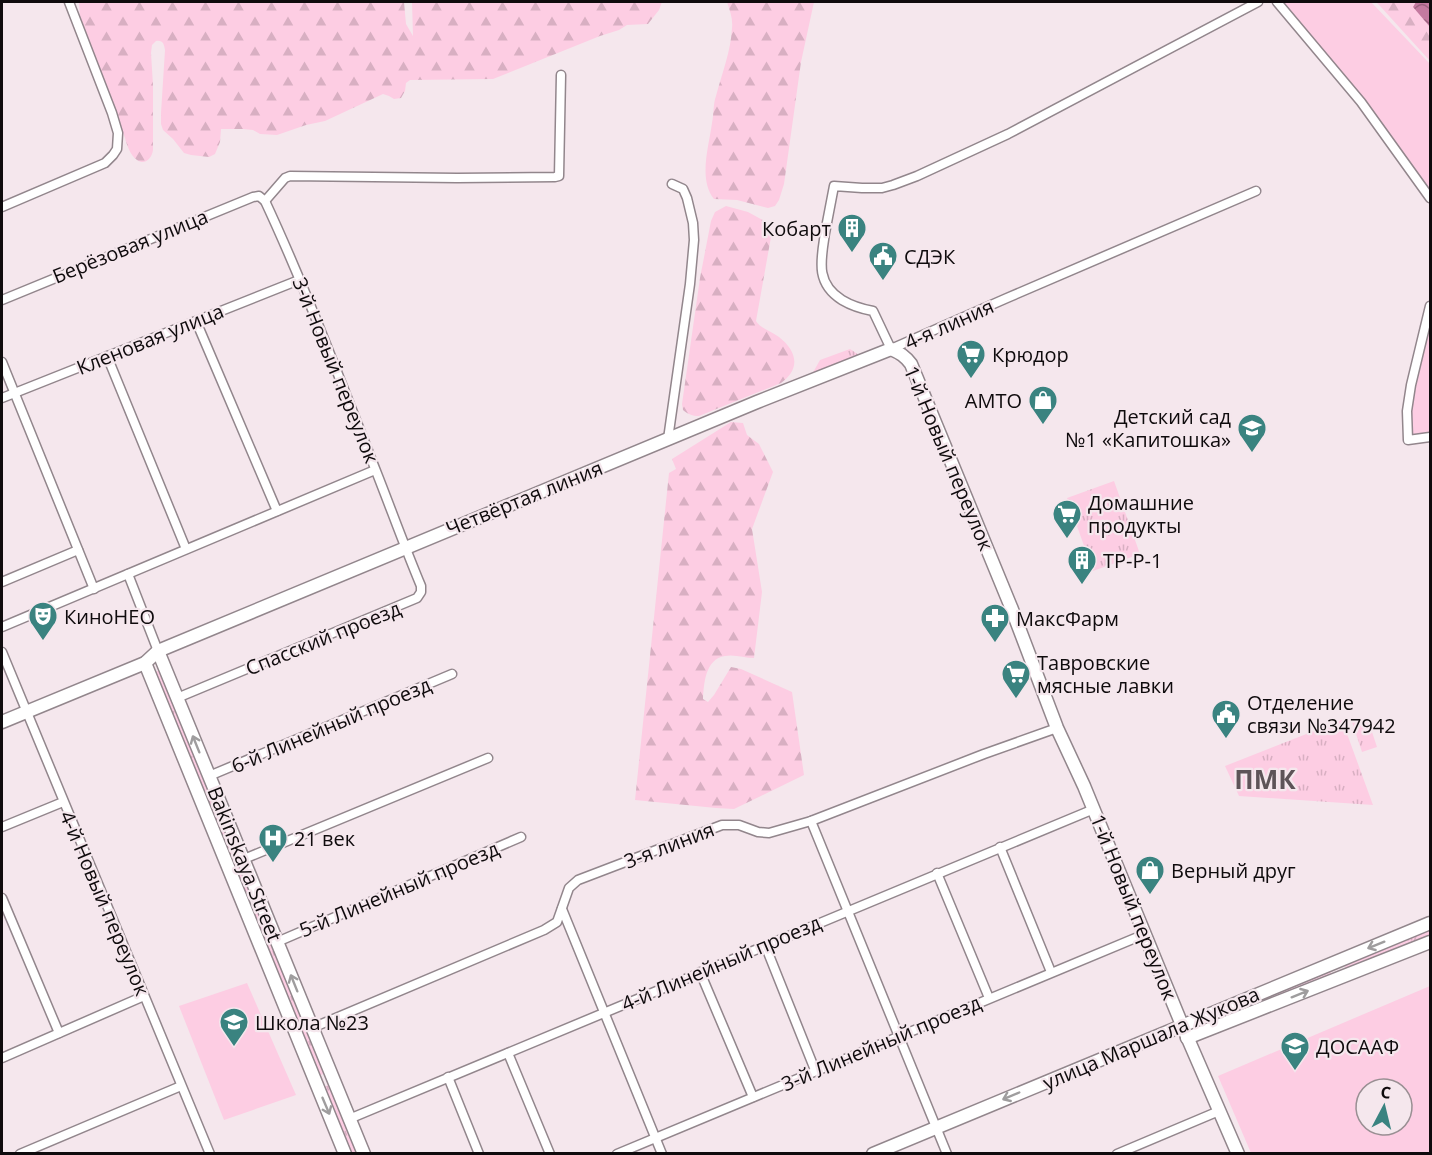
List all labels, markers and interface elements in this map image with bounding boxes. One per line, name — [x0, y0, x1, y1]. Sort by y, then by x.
street label: Берёзовая улица — [48, 203, 212, 289]
building icon: Кобарт — [836, 212, 868, 254]
place label: Кобарт — [762, 215, 831, 242]
public building icon: СДЭК — [867, 240, 899, 282]
place label: СДЭК — [904, 243, 956, 270]
street label: 3-й Новый переулок — [286, 273, 386, 468]
street label: 4-я линия — [900, 292, 998, 356]
street label: Кленовая улица — [73, 297, 227, 381]
supermarket icon: Крюдор — [955, 338, 987, 380]
place label: Крюдор — [992, 341, 1069, 368]
street label: 1-й Новый переулок — [898, 361, 1000, 555]
shop icon: АМТО — [1027, 384, 1059, 426]
place label: АМТО — [965, 387, 1022, 414]
place label: Детский сад №1 «Капитошка» — [1065, 403, 1231, 453]
school or university icon: Детский сад №1 «Капитошка» — [1236, 412, 1268, 454]
street label: Четвёртая линия — [442, 454, 606, 542]
place label: Домашние продукты — [1088, 489, 1194, 539]
supermarket icon: Домашние продукты — [1051, 498, 1083, 540]
building icon: ТР-Р-1 — [1066, 544, 1098, 586]
place label: ТР-Р-1 — [1103, 547, 1162, 574]
street label: Спасский проезд — [241, 594, 405, 681]
theatre icon: КиноНЕО — [27, 600, 59, 642]
pharmacy icon: МаксФарм — [979, 602, 1011, 644]
place label: КиноНЕО — [64, 603, 155, 630]
place label: МаксФарм — [1016, 605, 1119, 632]
place label: Тавровские мясные лавки — [1037, 649, 1174, 699]
supermarket icon: Тавровские мясные лавки — [1000, 658, 1032, 700]
street label: 6-й Линейный проезд — [227, 671, 435, 779]
place label: Отделение связи №347942 — [1247, 689, 1396, 739]
public building icon: Отделение связи №347942 — [1210, 698, 1242, 740]
one-way arrow — [190, 735, 201, 754]
district label: ПМК — [1234, 761, 1296, 797]
street label: Bakinskaya Street — [202, 782, 288, 946]
street label: 4-й Новый переулок — [54, 806, 156, 1000]
street label: 1-й Новый переулок — [1084, 810, 1184, 1005]
street label: 3-я линия — [620, 815, 718, 875]
hospital icon: 21 век — [257, 822, 289, 864]
place label: 21 век — [294, 825, 356, 852]
street label: 5-й Линейный проезд — [295, 835, 503, 943]
shop icon: Верный друг — [1134, 854, 1166, 896]
place label: Верный друг — [1171, 857, 1296, 884]
street label: 4-й Линейный проезд — [617, 909, 825, 1017]
one-way arrow — [1368, 940, 1386, 951]
one-way arrow — [288, 974, 299, 993]
street label: улица Маршала Жукова — [1039, 980, 1263, 1096]
one-way arrow — [1291, 988, 1309, 999]
street label: 3-й Линейный проезд — [777, 989, 985, 1097]
school or university icon: Школа №23 — [218, 1006, 250, 1048]
place label: Школа №23 — [255, 1009, 369, 1036]
school or university icon: ДОСААФ — [1279, 1030, 1311, 1072]
place label: ДОСААФ — [1316, 1033, 1399, 1060]
north arrow — [1354, 1077, 1414, 1137]
text: С — [1379, 1081, 1392, 1104]
one-way arrow — [1003, 1091, 1021, 1102]
one-way arrow — [321, 1097, 332, 1115]

